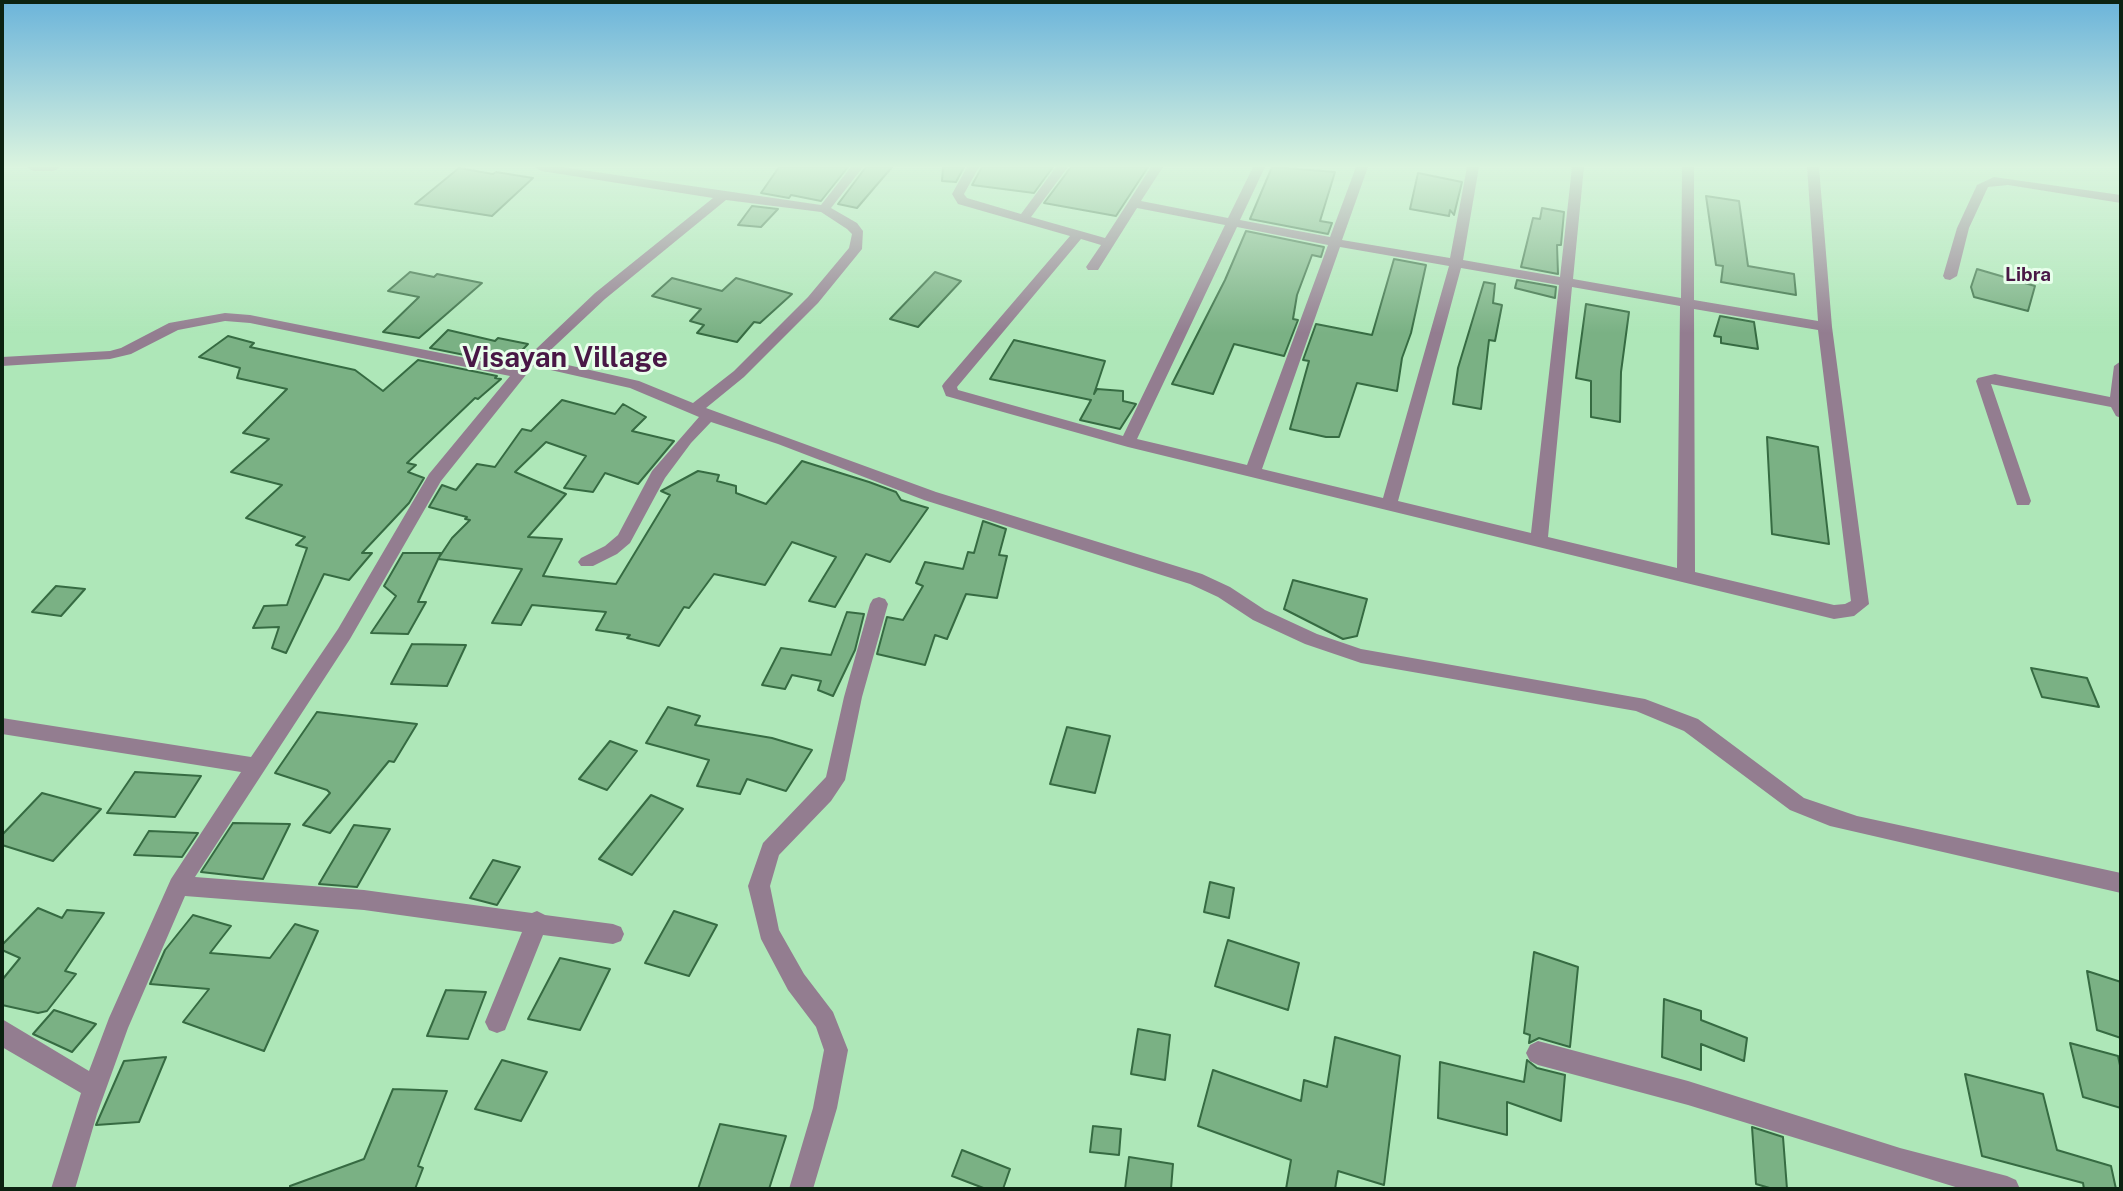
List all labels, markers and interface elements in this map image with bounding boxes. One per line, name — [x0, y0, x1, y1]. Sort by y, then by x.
district label: Libra — [2005, 264, 2051, 286]
district label: Visayan Village — [462, 341, 668, 375]

